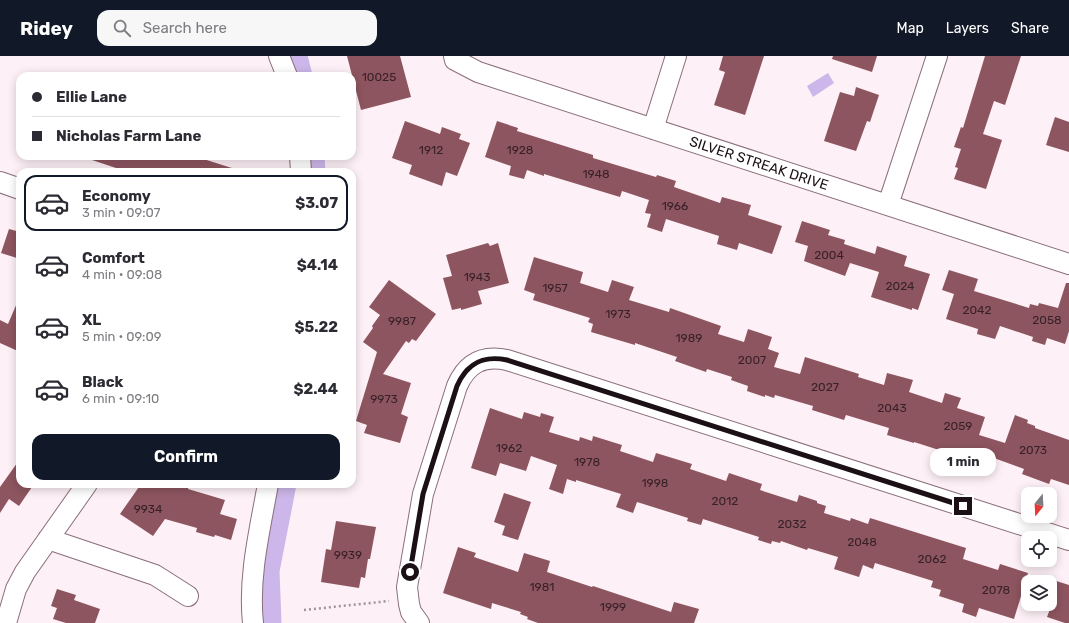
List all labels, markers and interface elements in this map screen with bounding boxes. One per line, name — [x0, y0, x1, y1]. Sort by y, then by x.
search box — [97, 10, 377, 46]
text: Ridey — [20, 17, 73, 40]
icon: search — [111, 17, 133, 39]
text: Search here — [143, 19, 227, 37]
text: Map — [897, 20, 924, 37]
text: Layers — [946, 20, 989, 37]
text: Share — [1011, 20, 1049, 37]
house number: 10025 — [362, 70, 396, 84]
text: Ellie Lane — [56, 88, 127, 106]
text: Nicholas Farm Lane — [56, 127, 201, 145]
street label: SILVER STREAK DRIVE — [687, 133, 830, 194]
house number: 1912 — [419, 143, 443, 157]
house number: 1928 — [507, 143, 533, 157]
house number: 1948 — [582, 167, 610, 181]
icon: car — [34, 185, 70, 221]
text: Economy — [82, 187, 151, 205]
text: $3.07 — [295, 194, 338, 212]
house number: 1966 — [662, 199, 688, 213]
text: 3 min · 09:07 — [82, 205, 160, 220]
icon: car — [34, 247, 70, 283]
house number: 2004 — [814, 248, 844, 262]
text: Comfort — [82, 249, 145, 267]
text: $4.14 — [297, 256, 338, 274]
text: 4 min · 09:08 — [82, 267, 162, 282]
house number: 1943 — [464, 270, 490, 284]
house number: 2024 — [885, 279, 915, 293]
house number: 1957 — [542, 281, 568, 295]
house number: 2042 — [962, 303, 992, 317]
house number: 1973 — [605, 307, 631, 321]
icon: car — [34, 309, 70, 345]
text: XL — [82, 311, 101, 329]
house number: 2058 — [1032, 313, 1062, 327]
house number: 9987 — [388, 314, 416, 328]
text: $5.22 — [295, 318, 338, 336]
text: 5 min · 09:09 — [82, 329, 161, 344]
house number: 1989 — [675, 331, 703, 345]
house number: 2007 — [738, 353, 766, 367]
icon: car — [34, 371, 70, 407]
text: Black — [82, 373, 123, 391]
text: $2.44 — [294, 380, 338, 398]
house number: 2027 — [811, 380, 839, 394]
text: 6 min · 09:10 — [82, 391, 159, 406]
house number: 9973 — [370, 392, 398, 406]
house number: 2043 — [877, 401, 907, 415]
house number: 2059 — [944, 419, 972, 433]
button: Confirm — [32, 434, 340, 480]
house number: 1962 — [496, 441, 522, 455]
house number: 2073 — [1019, 443, 1047, 457]
callout: 1 min — [930, 448, 996, 476]
text: 1 min — [946, 454, 980, 469]
house number: 1978 — [574, 455, 600, 469]
house number: 1998 — [641, 476, 669, 490]
north arrow — [1021, 487, 1057, 523]
map controls — [1021, 487, 1057, 611]
house number: 2012 — [712, 494, 738, 508]
route end — [954, 497, 972, 515]
house number: 9934 — [134, 502, 163, 516]
house number: 2032 — [778, 517, 806, 531]
button: locate — [1021, 531, 1057, 567]
house number: 2048 — [847, 535, 877, 549]
house number: 9939 — [334, 548, 362, 562]
house number: 2062 — [918, 552, 946, 566]
route start — [401, 563, 419, 581]
button: layers — [1021, 575, 1057, 611]
house number: 1981 — [529, 580, 555, 594]
house number: 2078 — [982, 583, 1010, 597]
house number: 1999 — [600, 600, 626, 614]

